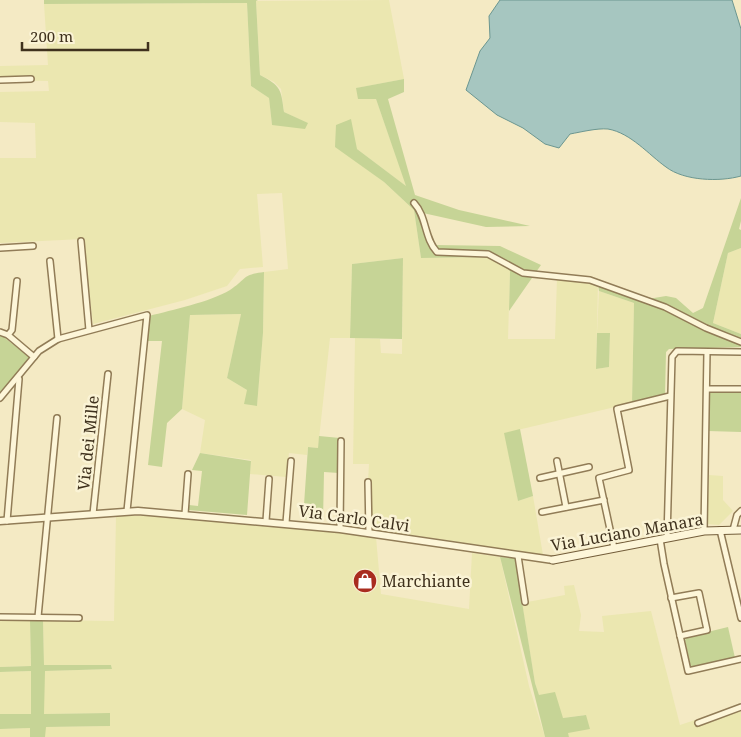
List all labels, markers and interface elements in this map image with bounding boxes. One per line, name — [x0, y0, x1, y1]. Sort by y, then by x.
scale bar — [22, 20, 149, 52]
text: 200 m — [30, 26, 73, 46]
street label: Via dei Mille — [72, 394, 104, 492]
street label: Via Carlo Calvi — [297, 499, 411, 537]
street label: Via Luciano Manara — [549, 508, 705, 556]
shop icon: Marchiante — [352, 568, 378, 594]
place label: Marchiante — [382, 570, 470, 592]

